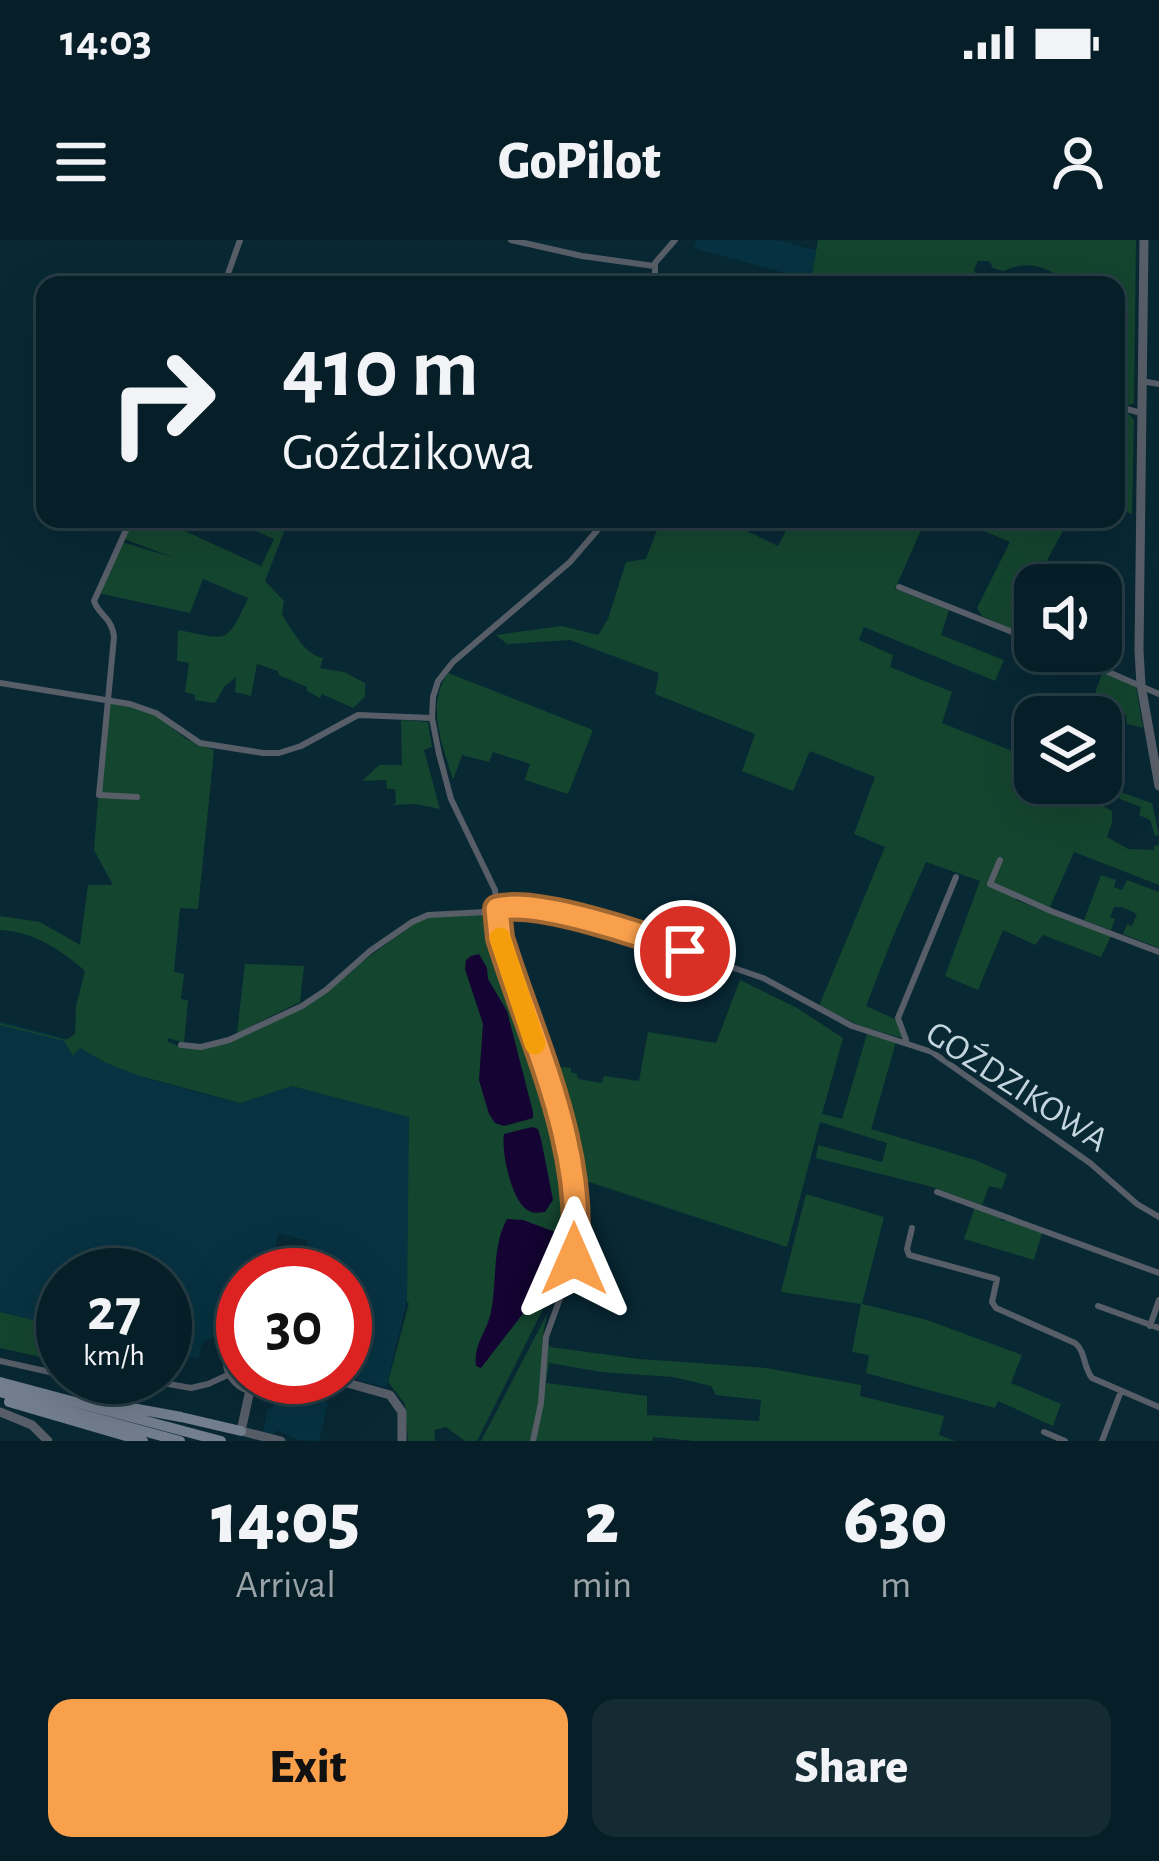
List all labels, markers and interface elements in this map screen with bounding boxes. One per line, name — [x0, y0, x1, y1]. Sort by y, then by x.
text: 14:03 — [60, 19, 152, 64]
icon: menu — [48, 129, 114, 195]
icon: person — [1045, 129, 1111, 195]
text: GoPilot — [498, 135, 661, 189]
icon: right — [84, 324, 240, 480]
text: 410 m — [282, 328, 479, 412]
text: Goździkowa — [282, 426, 534, 480]
map controls — [1014, 564, 1122, 804]
button: sound — [1014, 564, 1122, 672]
button: layers — [1014, 696, 1122, 804]
pin — [634, 900, 736, 1002]
icon: arrive — [652, 918, 718, 984]
street label: GOŹDZIKOWA — [920, 1012, 1116, 1159]
position arrow — [511, 1196, 637, 1322]
speed limit sign: 30 — [216, 1248, 372, 1404]
text: 27 — [87, 1281, 141, 1341]
text: km/h — [83, 1341, 145, 1371]
text: 14:05 — [211, 1484, 360, 1556]
text: 2 — [585, 1484, 619, 1556]
text: 630 — [843, 1484, 948, 1556]
text: Arrival — [236, 1566, 336, 1605]
text: min — [571, 1566, 632, 1605]
text: m — [880, 1566, 911, 1605]
button: Exit — [48, 1699, 568, 1837]
button: Share — [592, 1699, 1111, 1837]

